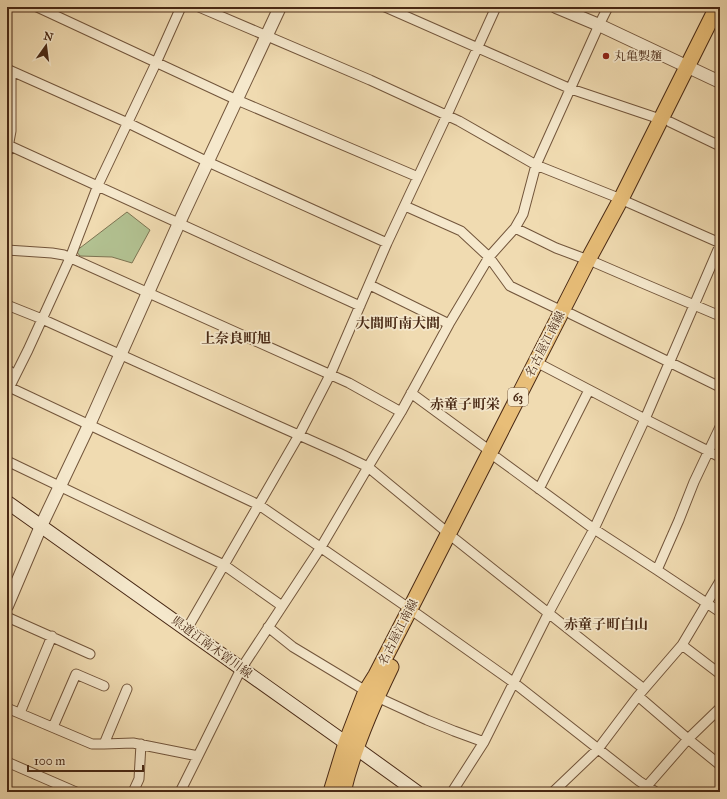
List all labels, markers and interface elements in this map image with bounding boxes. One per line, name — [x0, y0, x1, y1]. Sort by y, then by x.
north arrow — [26, 26, 66, 66]
text: N — [42, 29, 55, 44]
place label: 丸亀製麺 — [614, 49, 662, 63]
marker: 丸亀製麺 — [601, 51, 611, 61]
street label: 名古屋江南線 — [522, 309, 568, 379]
district label: 大間町南大間 — [356, 315, 440, 332]
district label: 上奈良町旭 — [201, 330, 271, 347]
road number: 63 — [508, 388, 528, 406]
district label: 赤童子町栄 — [430, 396, 500, 413]
street label: 名古屋江南線 — [375, 597, 421, 667]
street label: 県道江南木曽川線 — [169, 613, 255, 681]
district label: 赤童子町白山 — [564, 616, 648, 633]
scale bar — [28, 747, 143, 773]
text: 100 m — [34, 754, 65, 768]

